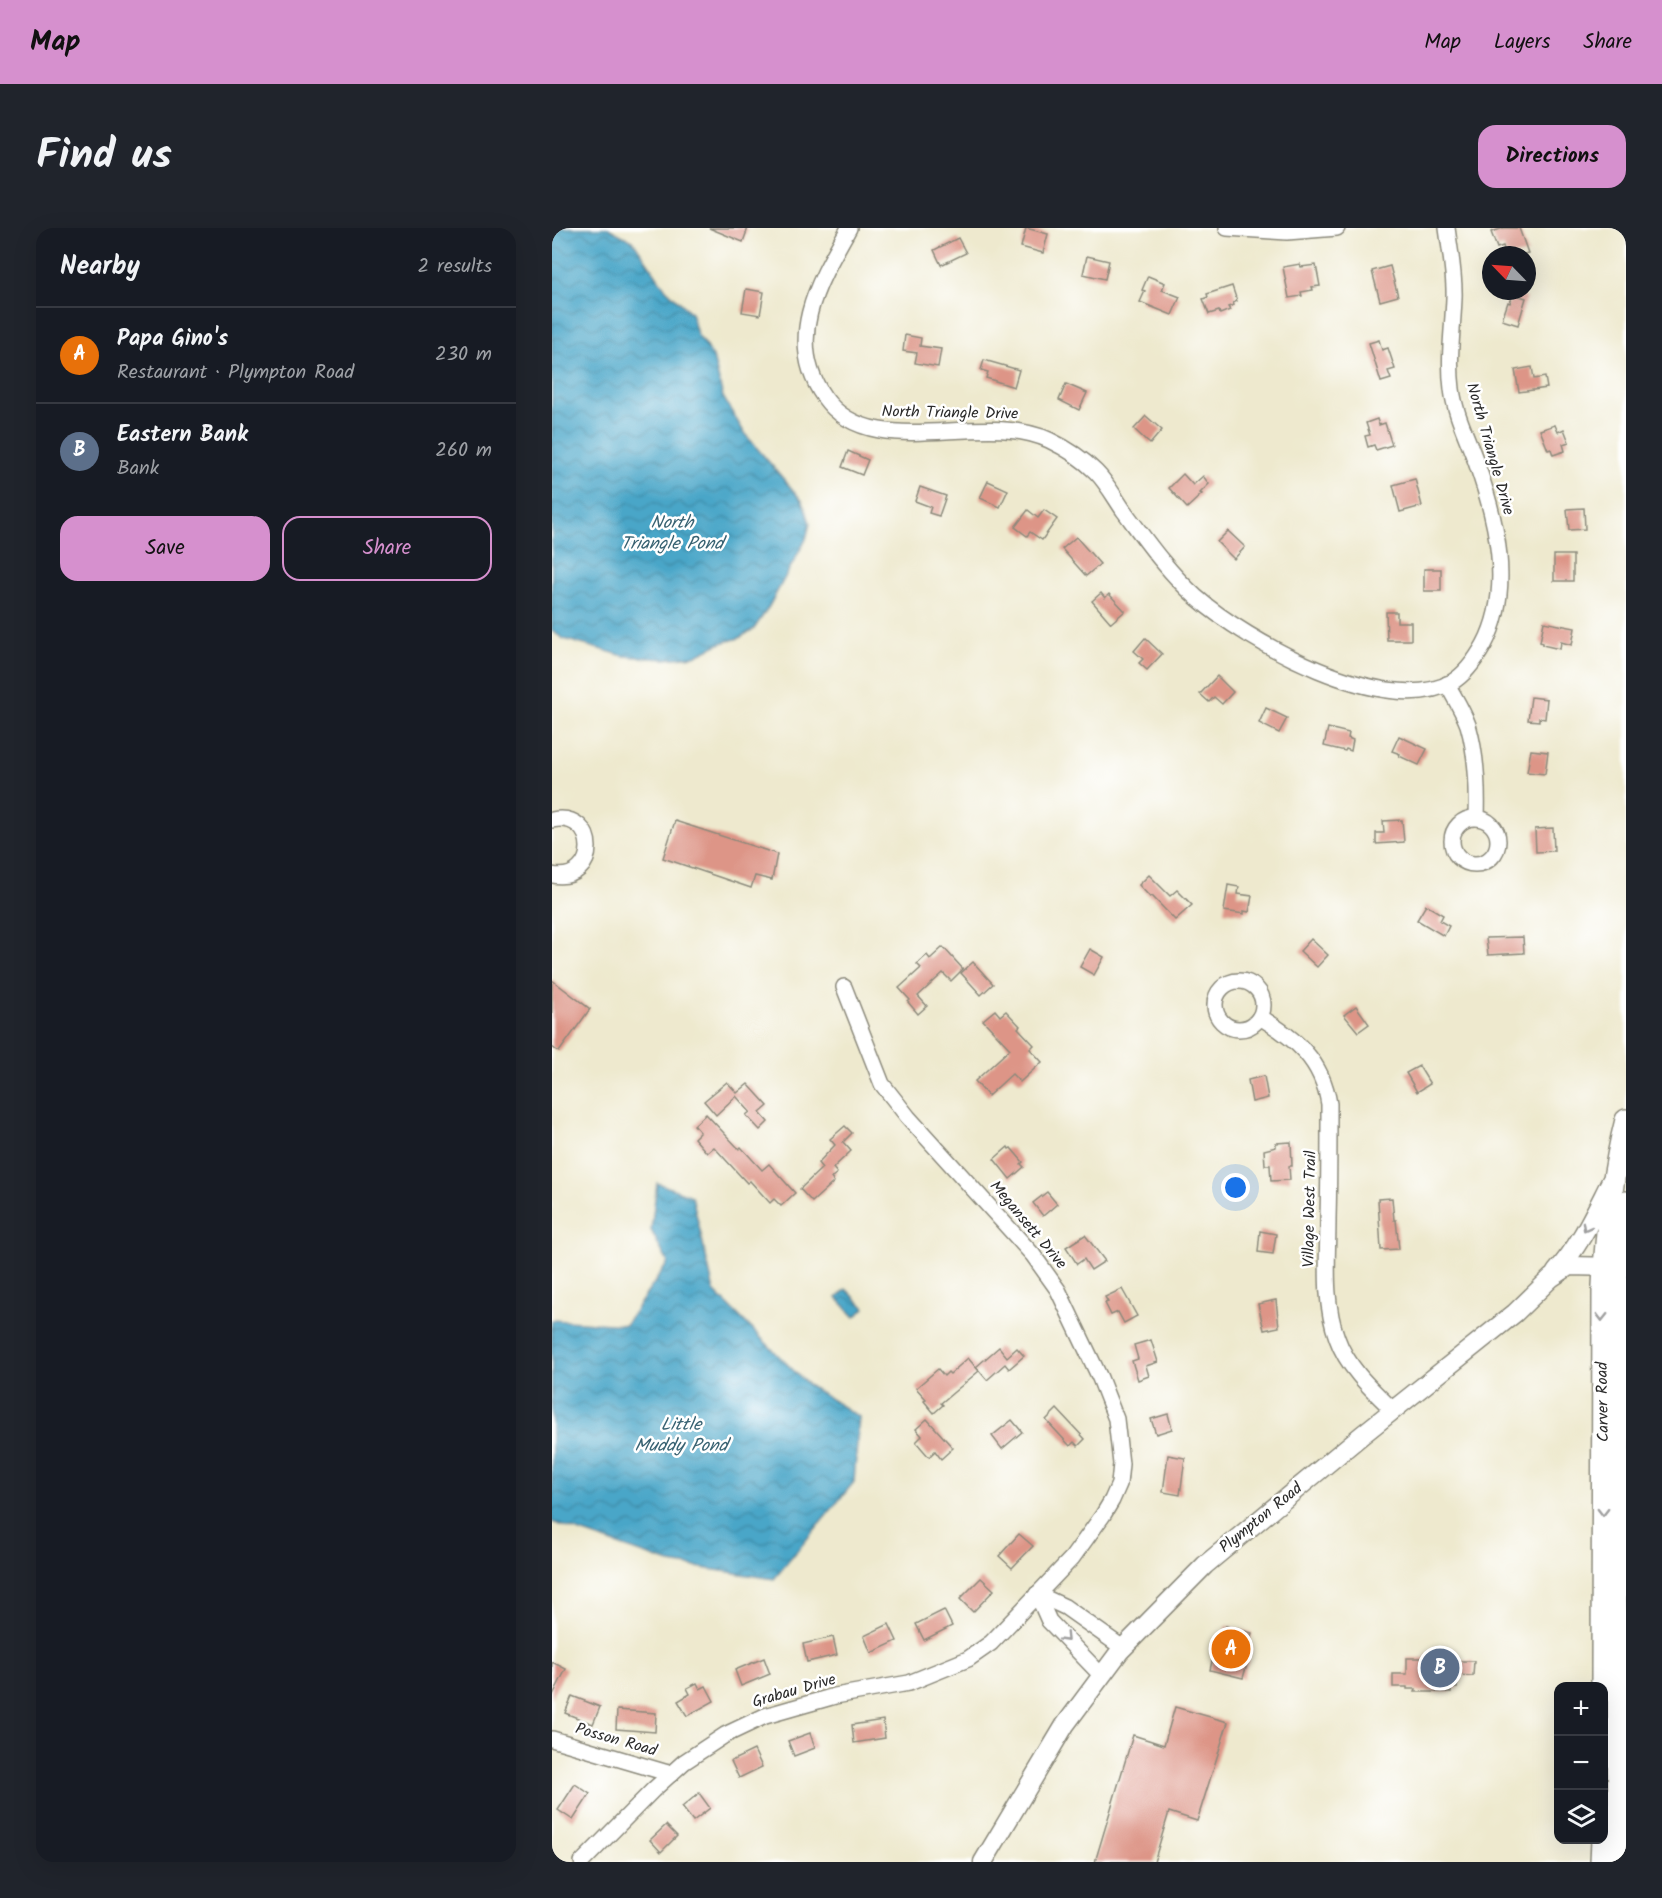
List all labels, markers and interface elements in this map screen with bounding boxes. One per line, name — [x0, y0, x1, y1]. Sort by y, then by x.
text: Map — [30, 20, 81, 65]
text: Map — [1424, 26, 1461, 59]
text: Layers — [1494, 26, 1550, 59]
text: Share — [1583, 26, 1632, 59]
text: Find us — [36, 123, 172, 190]
button: Directions — [1478, 125, 1626, 188]
text: Nearby — [60, 246, 140, 288]
north arrow — [1482, 246, 1536, 300]
text: 2 results — [417, 251, 492, 283]
text: Papa Gino's — [117, 322, 228, 357]
text: A — [73, 339, 86, 371]
text: 230 m — [435, 339, 492, 371]
text: Restaurant · Plympton Road — [117, 357, 354, 389]
street label: North Triangle Drive — [1459, 380, 1521, 518]
street label: North Triangle Drive — [881, 399, 1019, 427]
text: Eastern Bank — [117, 418, 248, 453]
text: B — [73, 435, 86, 467]
text: 260 m — [435, 435, 492, 467]
text: Bank — [117, 453, 159, 485]
water label: North Triangle Pond — [621, 509, 727, 559]
button: Save — [60, 516, 270, 581]
button: Share — [282, 516, 492, 581]
street label: Village West Trail — [1296, 1150, 1324, 1268]
your location — [1221, 1173, 1250, 1202]
street label: Megansett Drive — [983, 1175, 1073, 1275]
one-way arrow — [1582, 1221, 1594, 1231]
one-way arrow — [1596, 1313, 1608, 1322]
street label: Carver Road — [1590, 1361, 1616, 1442]
water label: Little Muddy Pond — [635, 1411, 732, 1461]
street label: Plympton Road — [1214, 1476, 1309, 1559]
one-way arrow — [1597, 1508, 1609, 1517]
pin: A — [1212, 1626, 1250, 1672]
one-way arrow — [1058, 1632, 1069, 1642]
pin: B — [1420, 1646, 1460, 1690]
street label: Grabau Drive — [749, 1667, 839, 1715]
map controls — [1554, 1682, 1608, 1844]
button: + — [1554, 1682, 1608, 1736]
street label: Posson Road — [572, 1716, 661, 1764]
button: − — [1554, 1736, 1608, 1790]
button: layers — [1554, 1790, 1608, 1844]

